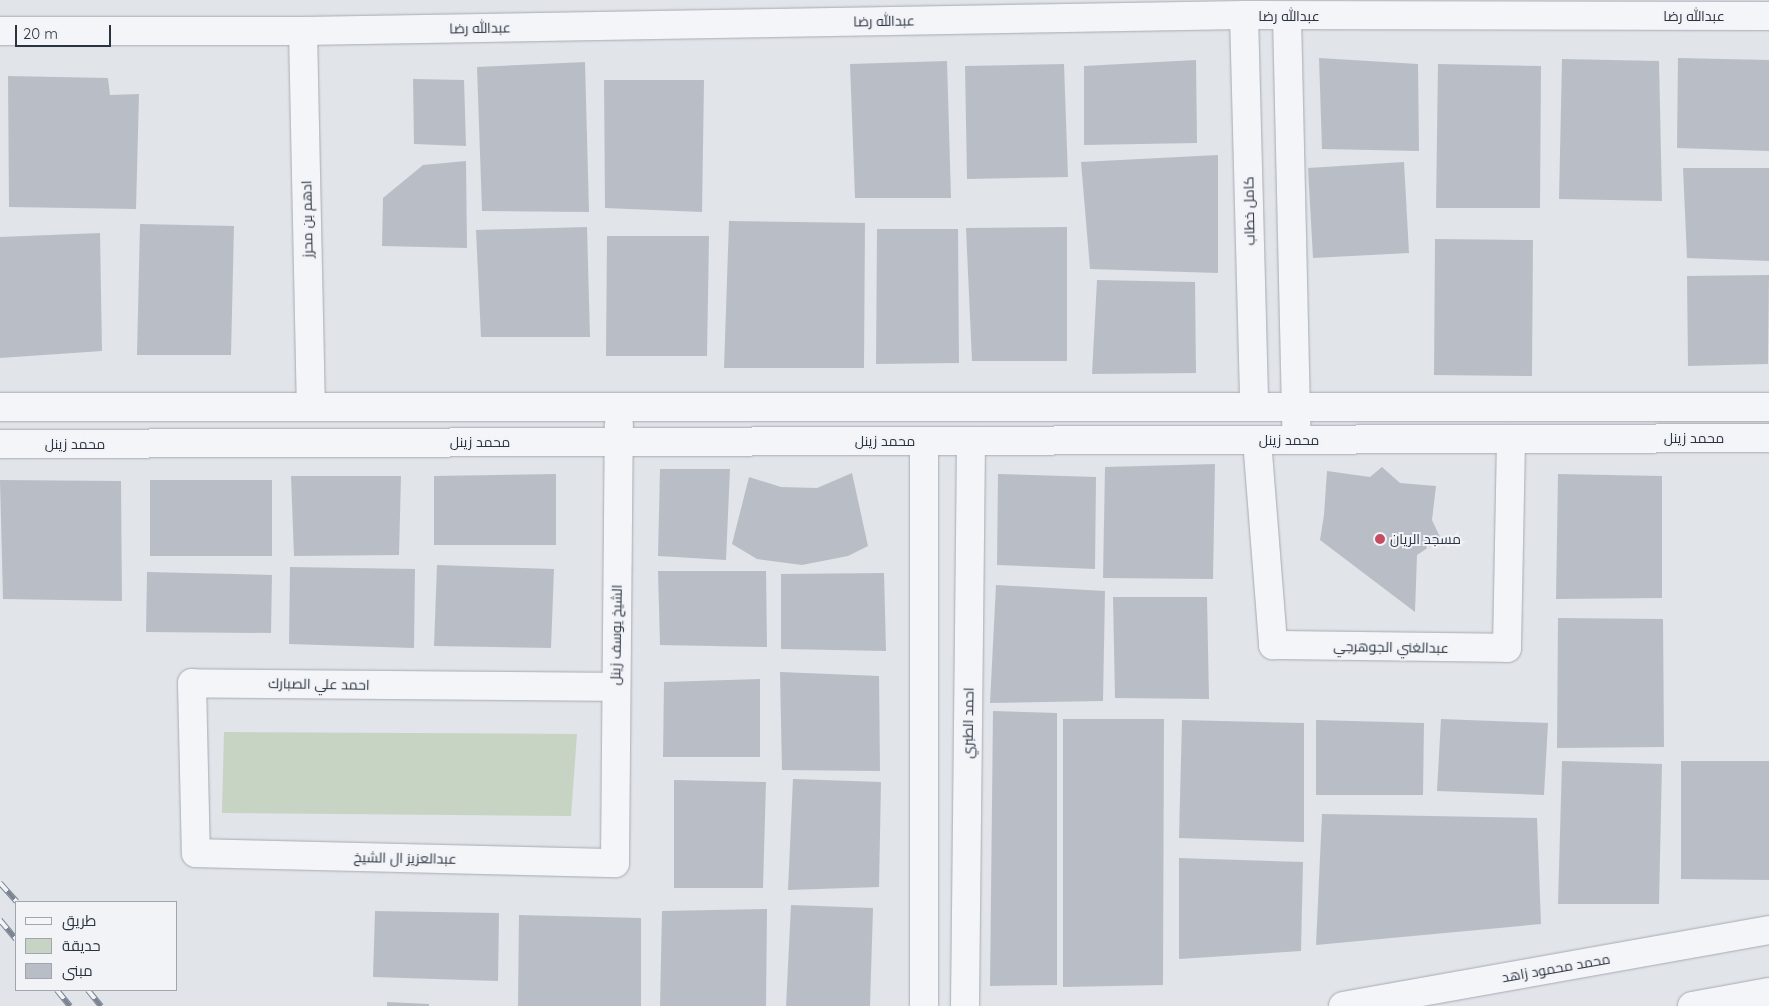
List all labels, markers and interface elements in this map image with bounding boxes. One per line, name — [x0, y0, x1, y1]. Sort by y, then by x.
street label: عبدالله رضا — [1258, 8, 1320, 24]
street label: عبدالله رضا — [1663, 8, 1725, 24]
street label: عبدالله رضا — [853, 12, 915, 30]
scale bar — [18, 15, 114, 47]
street label: عبدالله رضا — [449, 19, 511, 37]
text: 20 m — [23, 24, 58, 43]
street label: كامل خطاب — [1240, 176, 1258, 246]
street label: ادهم بن محرز — [298, 180, 316, 258]
street label: محمد زينل — [1664, 430, 1724, 446]
street label: محمد زينل — [1259, 432, 1319, 448]
street label: محمد زينل — [855, 433, 915, 449]
street label: محمد زينل — [450, 434, 510, 450]
street label: محمد زينل — [45, 436, 105, 452]
place label: مسجد الريان — [1390, 531, 1461, 547]
marker: مسجد الريان — [1374, 533, 1386, 545]
street label: الشيخ يوسف زينل — [607, 584, 625, 686]
street label: عبدالغني الجوهرجي — [1333, 638, 1449, 656]
street label: احمد علي الصبارك — [268, 675, 370, 693]
street label: احمد الطبري — [959, 687, 977, 759]
street label: عبدالعزيز ال الشيخ — [353, 849, 457, 867]
legend — [15, 901, 178, 991]
text: طريق — [62, 911, 96, 930]
text: حديقة — [62, 936, 101, 955]
street label: محمد محمود زاهد — [1500, 950, 1612, 986]
text: مبنى — [62, 961, 93, 980]

